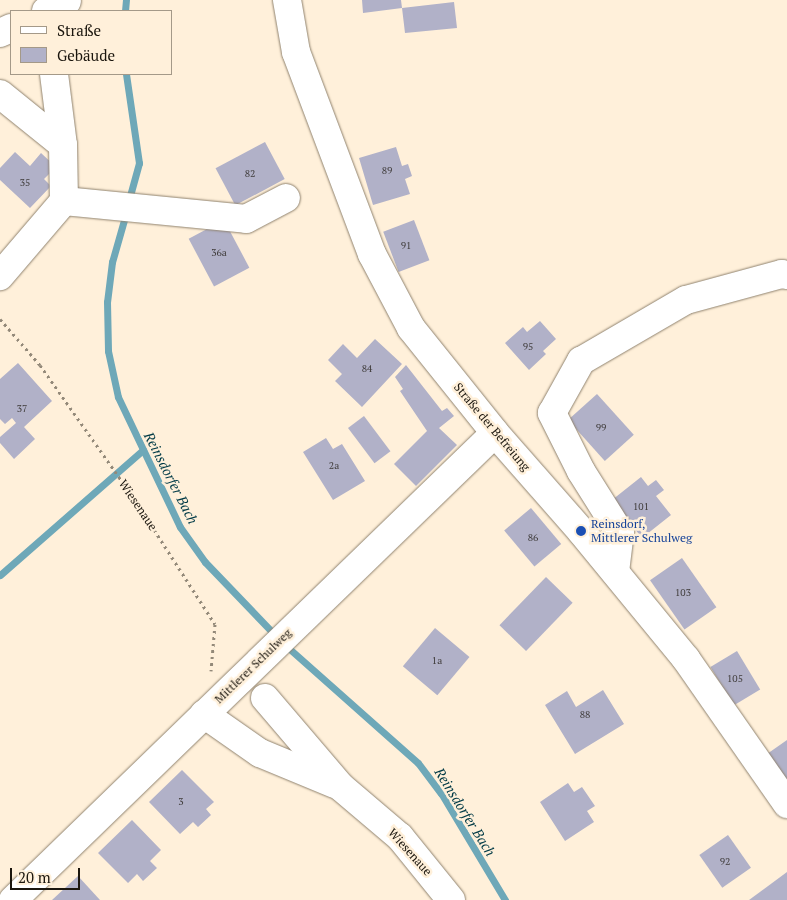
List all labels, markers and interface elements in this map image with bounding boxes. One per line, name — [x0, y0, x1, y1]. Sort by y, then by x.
legend — [10, 10, 172, 75]
text: Straße — [57, 20, 101, 40]
text: Gebäude — [57, 45, 115, 65]
house number: 89 — [382, 165, 392, 177]
house number: 82 — [245, 168, 255, 180]
house number: 35 — [20, 177, 30, 189]
house number: 91 — [401, 240, 411, 252]
house number: 36a — [211, 247, 227, 259]
house number: 95 — [523, 341, 533, 353]
house number: 84 — [362, 363, 372, 375]
street label: Straße der Befreiung — [451, 380, 533, 474]
house number: 37 — [17, 403, 27, 415]
house number: 99 — [596, 422, 606, 434]
water label: Reinsdorfer Bach — [141, 429, 201, 527]
house number: 2a — [329, 460, 339, 472]
street label: Wiesenaue — [116, 477, 160, 533]
house number: 101 — [633, 501, 649, 513]
place label: Reinsdorf, Mittlerer Schulweg — [591, 517, 692, 545]
marker: Reinsdorf, Mittlerer Schulweg — [575, 525, 587, 537]
house number: 86 — [528, 532, 538, 544]
house number: 103 — [675, 587, 691, 599]
street label: Mittlerer Schulweg — [212, 626, 294, 706]
house number: 1a — [432, 655, 442, 667]
house number: 105 — [727, 673, 743, 685]
house number: 88 — [580, 709, 590, 721]
water label: Reinsdorfer Bach — [431, 765, 499, 859]
house number: 3 — [178, 796, 184, 808]
street label: Wiesenaue — [385, 826, 435, 878]
house number: 92 — [720, 856, 730, 868]
scale bar — [12, 858, 82, 890]
text: 20 m — [18, 867, 51, 887]

